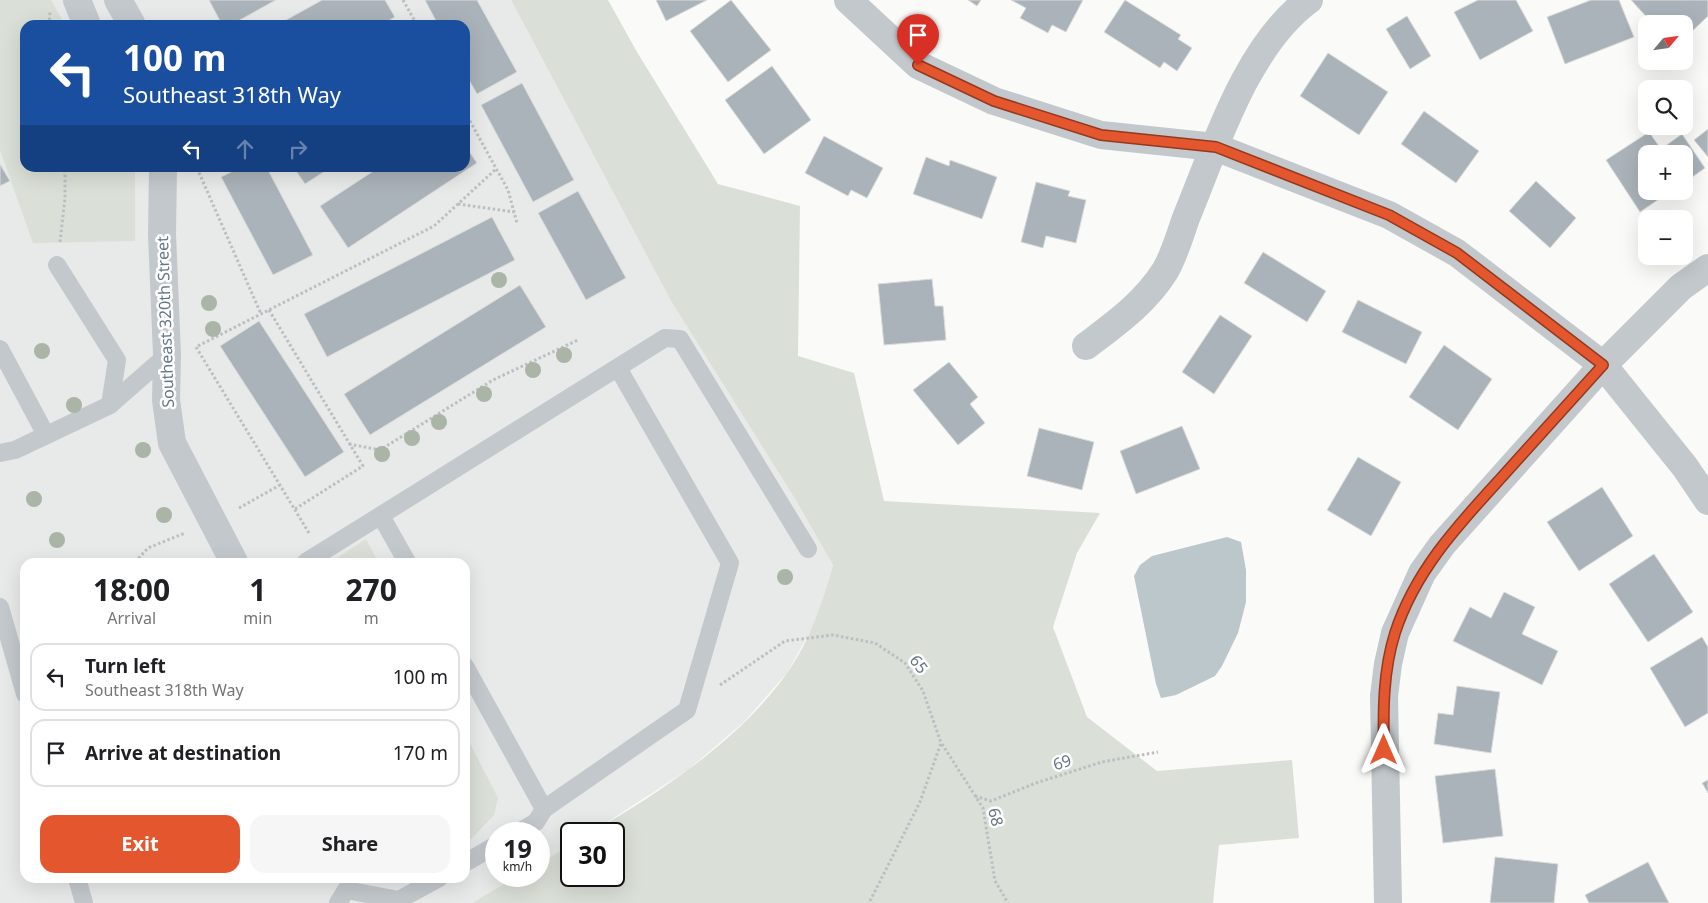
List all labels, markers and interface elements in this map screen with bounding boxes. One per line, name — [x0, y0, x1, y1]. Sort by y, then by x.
pin — [897, 14, 939, 65]
north arrow — [1638, 15, 1692, 70]
map controls — [1638, 15, 1693, 265]
icon: arrive — [904, 21, 932, 49]
text: 100 m — [123, 34, 226, 81]
icon: left — [40, 40, 105, 105]
text: Southeast 318th Way — [123, 79, 341, 109]
button: search — [1638, 80, 1693, 135]
icon: left — [178, 135, 206, 163]
icon: ahead — [231, 135, 259, 163]
icon: right — [284, 135, 312, 163]
button: + — [1638, 145, 1693, 200]
button: − — [1638, 210, 1693, 265]
street label: Southeast 320th Street — [151, 236, 179, 408]
text: 18:00 — [93, 569, 170, 610]
text: 1 — [249, 569, 266, 610]
text: 270 — [345, 569, 397, 610]
text: Arrival — [107, 607, 156, 629]
text: min — [243, 607, 272, 629]
text: m — [364, 607, 379, 629]
street label: 65 — [905, 650, 933, 678]
text: Turn left — [85, 653, 166, 679]
icon: left — [42, 663, 70, 691]
text: 100 m — [393, 664, 448, 690]
text: Southeast 318th Way — [85, 679, 244, 701]
position arrow — [1357, 723, 1409, 775]
icon: arrive — [42, 739, 70, 767]
text: Arrive at destination — [85, 740, 281, 766]
text: 170 m — [393, 740, 448, 766]
street label: 69 — [1050, 749, 1074, 775]
street label: 68 — [983, 806, 1009, 828]
button: Exit — [40, 815, 240, 873]
button: Share — [250, 815, 450, 873]
speed limit sign: 30 — [560, 822, 625, 887]
text: 19 — [503, 831, 532, 865]
text: km/h — [503, 858, 532, 875]

